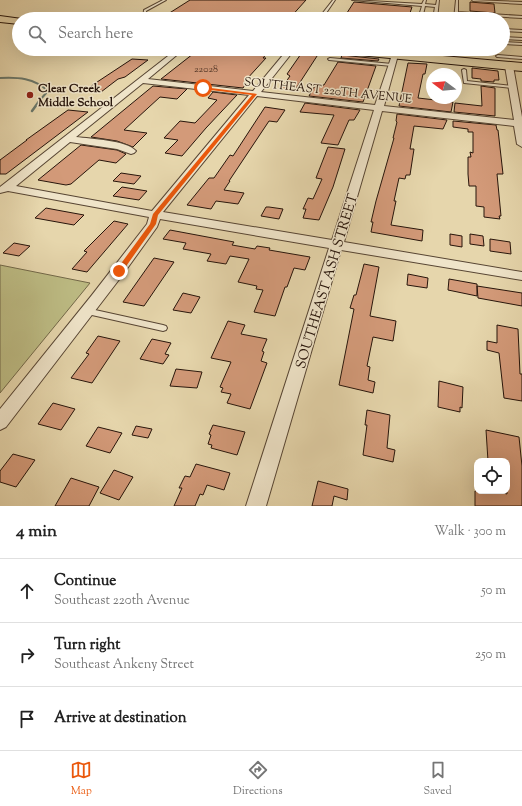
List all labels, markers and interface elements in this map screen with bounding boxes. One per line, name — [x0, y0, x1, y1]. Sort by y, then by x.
search box — [12, 12, 510, 56]
icon: search — [26, 23, 48, 45]
text: Search here — [58, 24, 133, 45]
house number: 22028 — [194, 62, 218, 77]
north arrow — [426, 68, 462, 104]
street label: SOUTHEAST 220TH AVENUE — [243, 73, 413, 109]
route start — [194, 79, 212, 97]
place label: Clear Creek Middle School — [37, 80, 114, 112]
marker: Clear Creek Middle School — [25, 90, 35, 100]
street label: SOUTHEAST ASH STREET — [292, 192, 364, 372]
route end — [110, 262, 128, 280]
map controls — [474, 458, 510, 494]
button: locate — [474, 458, 510, 494]
text: 4 min — [16, 520, 57, 544]
text: Walk · 300 m — [434, 523, 506, 541]
text: Continue — [54, 571, 116, 592]
icon: ahead — [16, 580, 38, 602]
text: 50 m — [481, 582, 506, 600]
text: Southeast 220th Avenue — [54, 592, 190, 610]
text: Turn right — [54, 635, 120, 656]
icon: right — [16, 644, 38, 666]
text: 250 m — [475, 646, 506, 664]
text: Southeast Ankeny Street — [54, 656, 194, 674]
icon: arrive — [16, 708, 38, 730]
text: Arrive at destination — [54, 708, 187, 729]
tab: Map — [70, 759, 92, 799]
tab: Directions — [233, 759, 283, 799]
tab: Saved — [423, 759, 452, 799]

